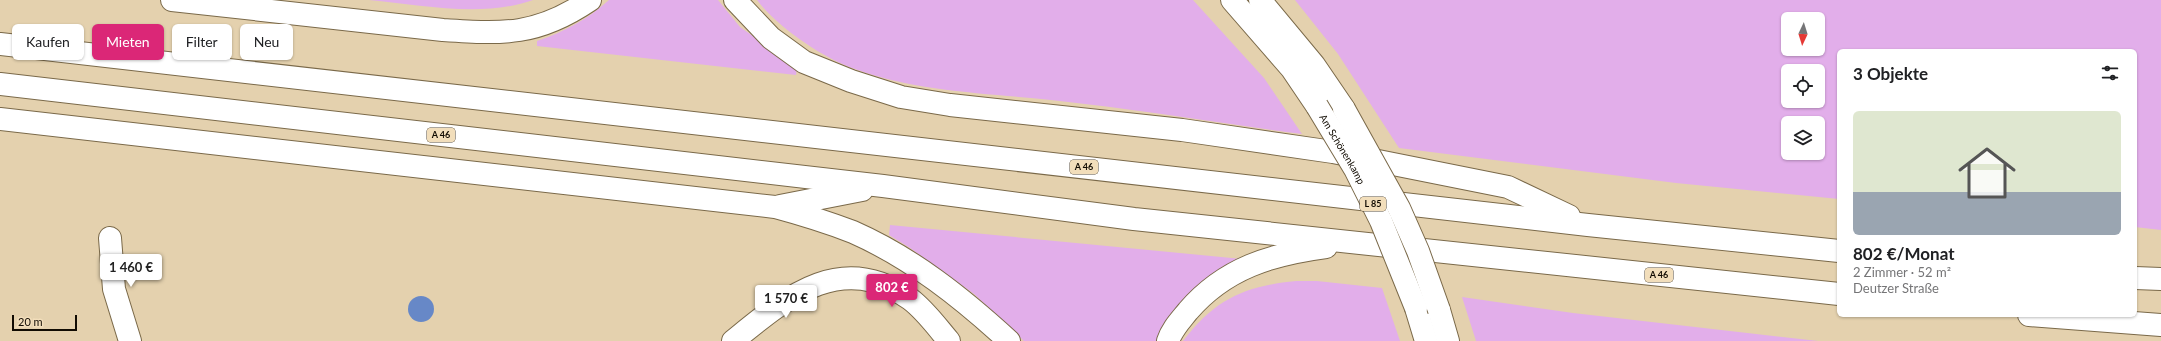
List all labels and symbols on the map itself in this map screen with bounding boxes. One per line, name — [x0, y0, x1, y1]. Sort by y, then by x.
north arrow — [1781, 12, 1825, 56]
street label: Am Schönenkamp — [1317, 112, 1368, 186]
road number: A 46 — [427, 128, 455, 142]
road number: A 46 — [1070, 160, 1098, 174]
road number: L 85 — [1360, 197, 1386, 211]
pin: 1 460 € — [94, 254, 168, 288]
road number: A 46 — [1645, 268, 1673, 282]
pin: 802 € — [864, 274, 920, 308]
pin: 1 570 € — [749, 285, 823, 319]
scale bar — [12, 313, 77, 332]

